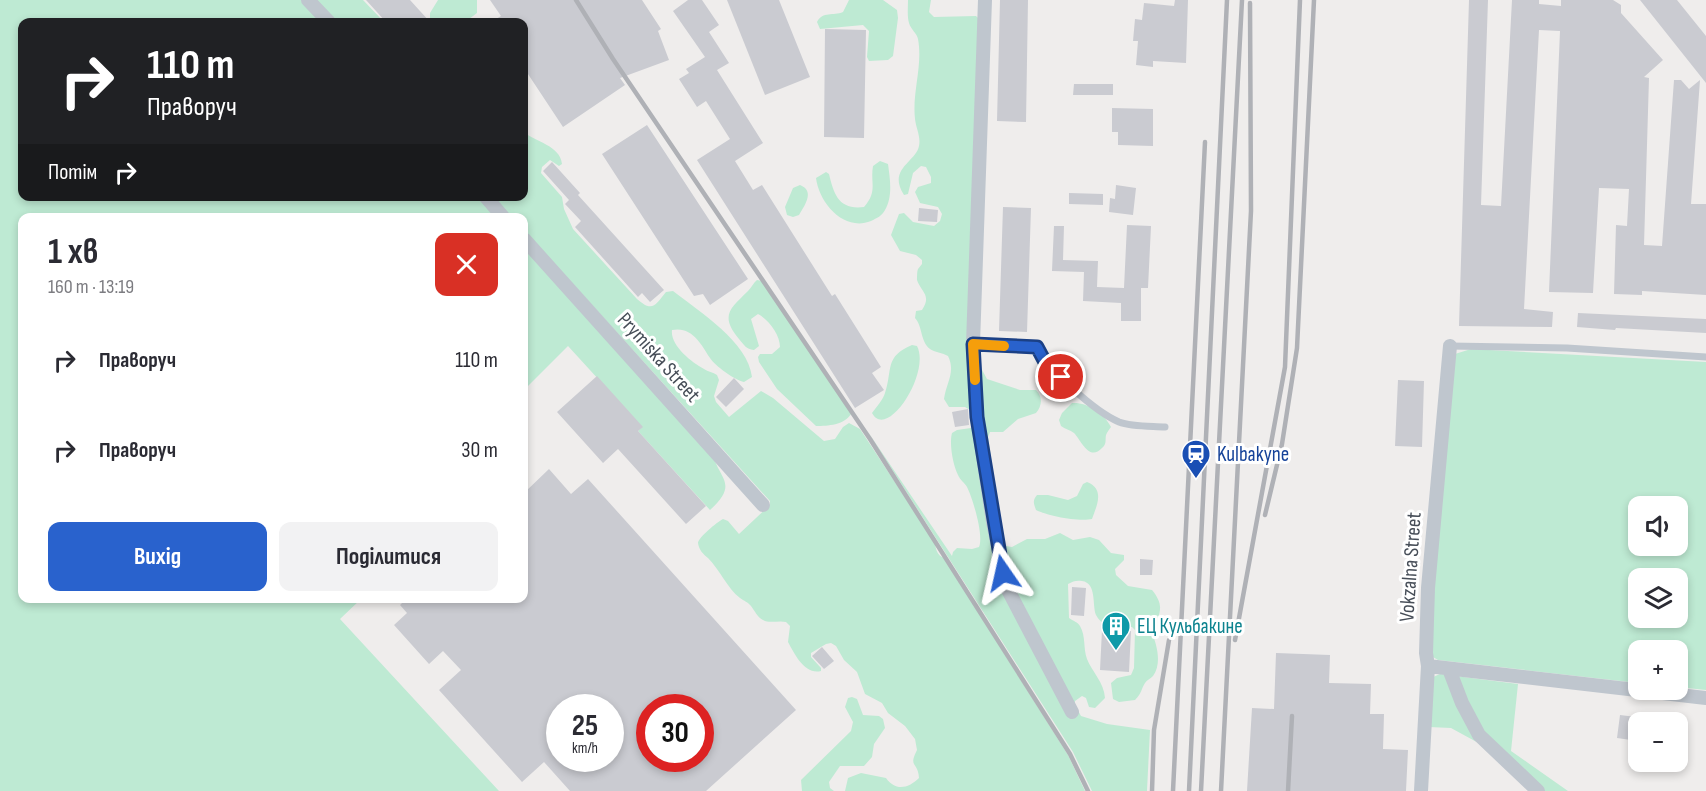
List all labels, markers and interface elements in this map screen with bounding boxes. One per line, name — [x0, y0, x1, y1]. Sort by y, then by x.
text: 110 m — [147, 40, 234, 91]
icon: right — [48, 42, 126, 120]
text: Праворуч — [147, 91, 237, 123]
icon: right — [109, 156, 142, 189]
text: Потім — [48, 159, 97, 186]
text: 1 хв — [48, 231, 98, 274]
button: close — [435, 233, 498, 296]
text: 160 m · 13:19 — [48, 275, 134, 299]
street label: Prymiska Street — [612, 307, 705, 407]
icon: right — [48, 344, 81, 377]
text: Праворуч — [99, 347, 176, 374]
text: 110 m — [455, 347, 498, 374]
pin — [1035, 351, 1086, 402]
icon: arrive — [1044, 360, 1077, 393]
icon: right — [48, 434, 81, 467]
text: Праворуч — [99, 437, 176, 464]
text: 30 m — [461, 437, 498, 464]
station icon: Kulbakyne — [1180, 438, 1212, 480]
place label: Kulbakyne — [1217, 442, 1289, 467]
map controls — [1628, 496, 1688, 772]
button: sound — [1628, 496, 1688, 556]
street label: Vokzalna Street — [1394, 511, 1427, 623]
button: Вихід — [48, 522, 267, 591]
button: Поділитися — [279, 522, 498, 591]
position arrow — [971, 541, 1035, 605]
button: layers — [1628, 568, 1688, 628]
building icon: ЕЦ Кульбакине — [1100, 610, 1132, 652]
place label: ЕЦ Кульбакине — [1137, 614, 1243, 639]
button: + — [1628, 640, 1688, 700]
speed limit sign: 30 — [636, 694, 714, 772]
text: 25 — [572, 708, 598, 744]
button: − — [1628, 712, 1688, 772]
text: km/h — [572, 739, 598, 758]

